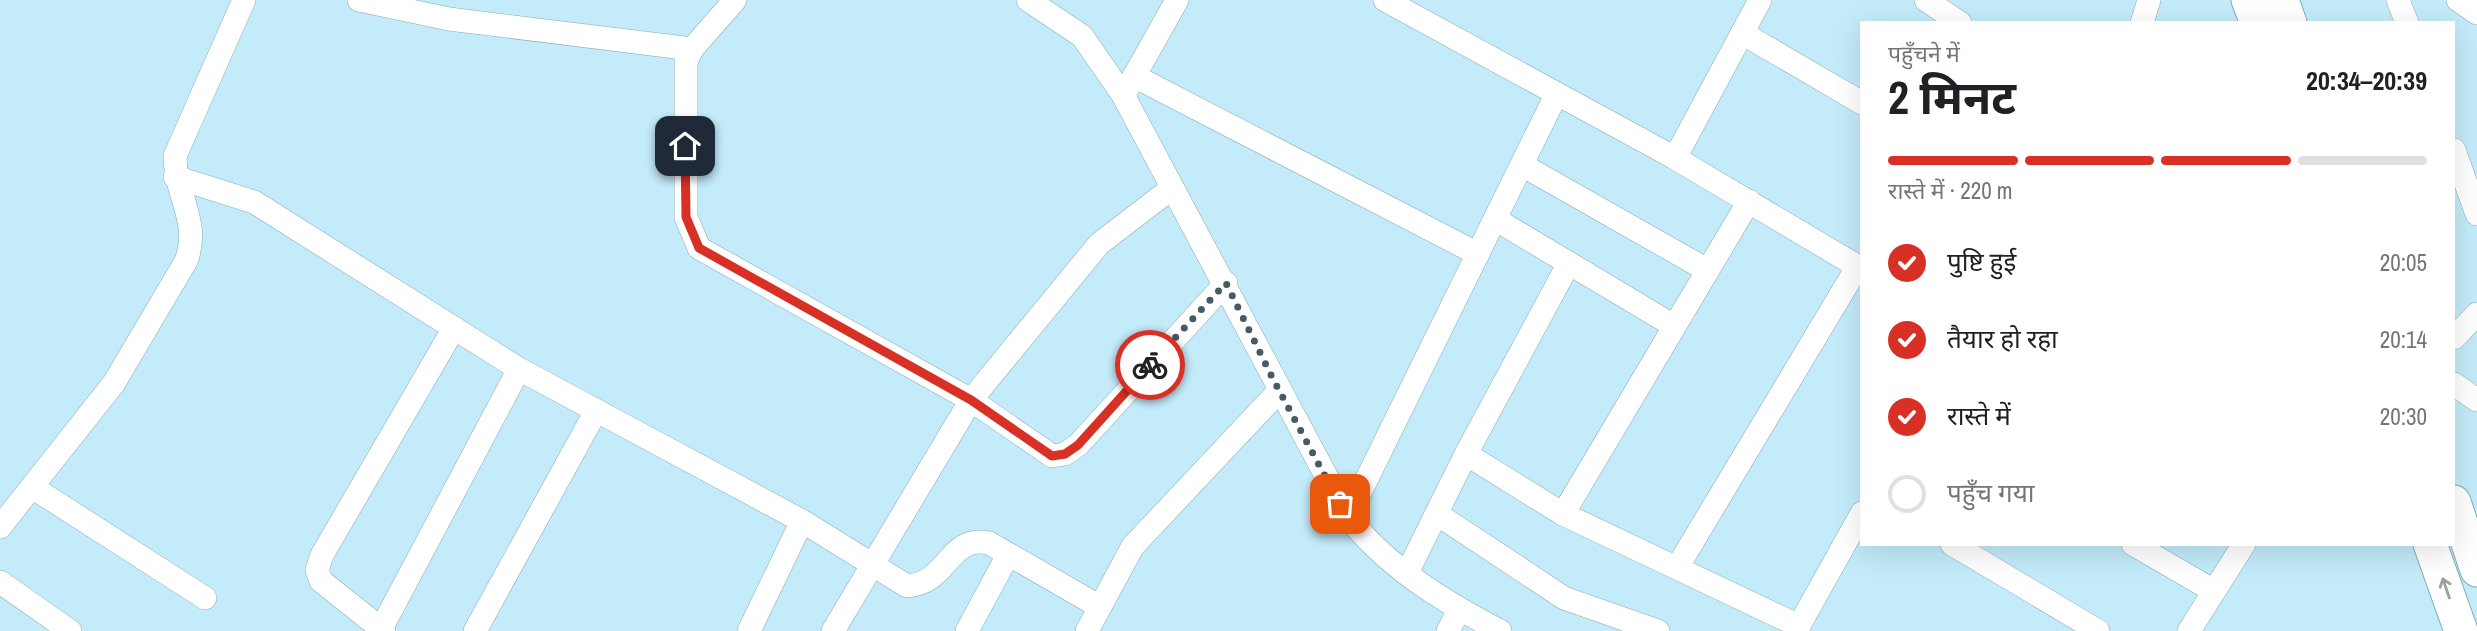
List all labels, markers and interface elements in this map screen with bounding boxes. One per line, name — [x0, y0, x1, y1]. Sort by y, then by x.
text: पहुँचने में — [1888, 38, 1960, 69]
text: 20:34–20:39 — [2306, 63, 2427, 98]
text: 2 मिनट — [1888, 66, 2016, 128]
pin — [655, 116, 715, 176]
icon: home — [666, 127, 704, 165]
text: रास्ते में · 220 m — [1888, 175, 2013, 206]
icon: check — [1888, 244, 1926, 282]
text: पुष्टि हुई — [1947, 244, 2016, 279]
text: 20:05 — [2380, 247, 2427, 278]
icon: check — [1888, 321, 1926, 359]
text: तैयार हो रहा — [1947, 321, 2058, 356]
text: 20:14 — [2380, 324, 2427, 355]
courier — [1115, 330, 1185, 400]
icon: bike — [1131, 346, 1169, 384]
icon: check — [1888, 398, 1926, 436]
text: रास्ते में — [1947, 398, 2011, 433]
text: 20:30 — [2380, 401, 2427, 432]
pin — [1310, 474, 1370, 534]
text: पहुँच गया — [1947, 475, 2034, 510]
icon: bag — [1321, 485, 1359, 523]
one-way arrow — [2438, 577, 2451, 599]

